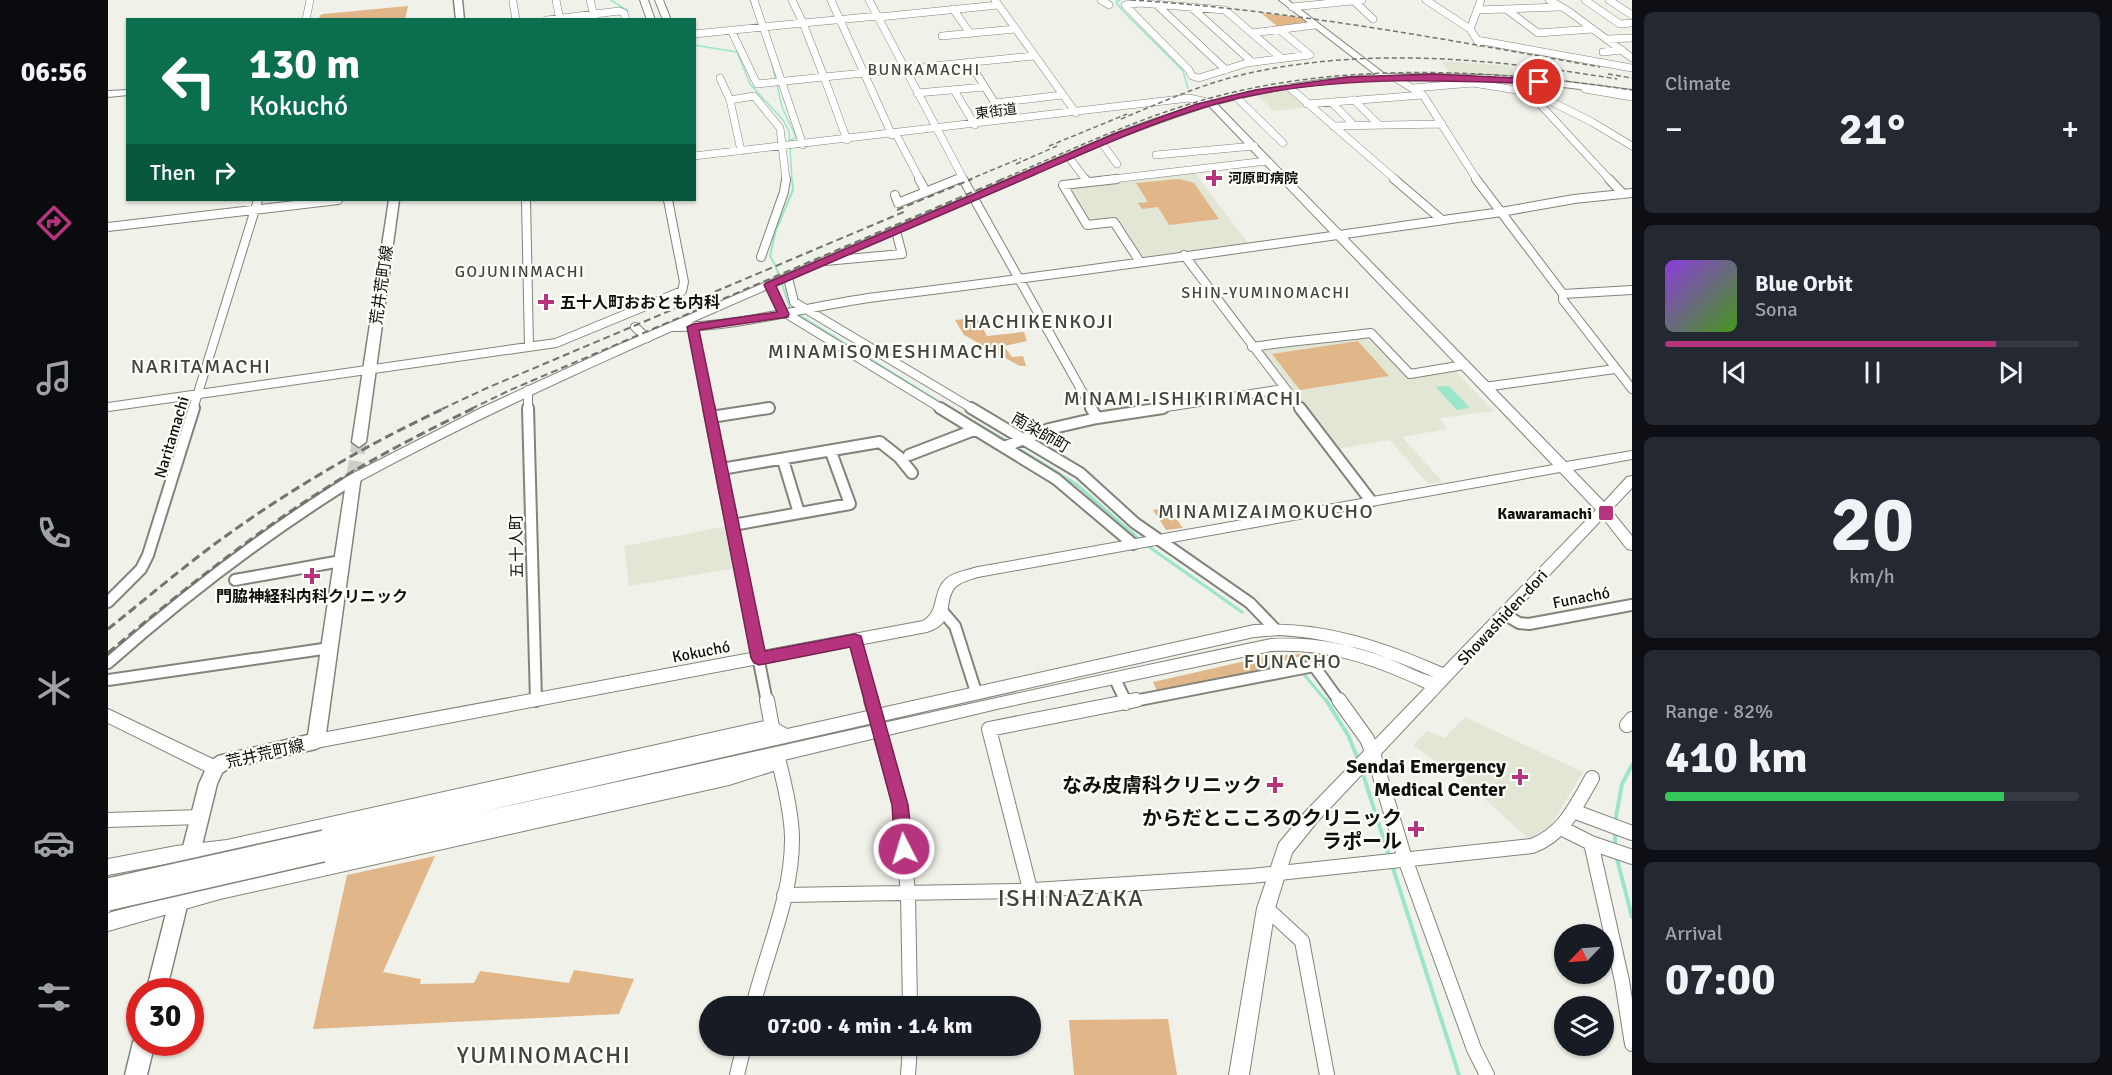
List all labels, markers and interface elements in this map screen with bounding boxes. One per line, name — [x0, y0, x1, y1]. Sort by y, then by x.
text: 130 m — [249, 39, 360, 90]
icon: left — [150, 42, 228, 120]
text: 06:56 — [21, 56, 87, 89]
pin — [1513, 56, 1564, 107]
district label: BUNKAMACHI — [867, 60, 981, 80]
icon: arrive — [1522, 65, 1555, 98]
text: Climate — [1665, 71, 1731, 96]
text: Kokuchó — [249, 90, 348, 123]
street label: 東街道 — [974, 101, 1018, 122]
text: 21° — [1839, 102, 1905, 157]
text: − — [1665, 109, 1683, 150]
text: + — [2061, 109, 2079, 150]
icon: right — [208, 156, 241, 189]
text: Then — [150, 159, 196, 186]
marker: 河原町病院 — [1205, 169, 1223, 187]
place label: 河原町病院 — [1228, 170, 1298, 187]
icon: directions — [33, 202, 75, 244]
street label: 荒井荒町線 — [367, 244, 397, 326]
district label: GOJUNINMACHI — [455, 262, 585, 282]
text: Blue Orbit — [1755, 270, 1853, 297]
district label: SHIN-YUMINOMACHI — [1181, 283, 1351, 303]
marker: 五十人町おおとも内科 — [537, 293, 555, 311]
place label: 五十人町おおとも内科 — [560, 293, 720, 313]
text: Sona — [1755, 297, 1798, 322]
district label: HACHIKENKOJI — [964, 309, 1115, 334]
district label: MINAMISOMESHIMACHI — [768, 339, 1006, 364]
district label: NARITAMACHI — [131, 354, 271, 379]
icon: previous — [1718, 356, 1751, 389]
icon: pause — [1856, 356, 1889, 389]
icon: next — [1994, 356, 2027, 389]
icon: music — [33, 357, 75, 399]
district label: MINAMI-ISHIKIRIMACHI — [1064, 386, 1302, 411]
street label: Naritamachi — [150, 394, 194, 481]
street label: 南染師町 — [1008, 408, 1073, 458]
text: 20 — [1830, 477, 1914, 573]
district label: MINAMIZAIMOKUCHO — [1158, 499, 1374, 524]
place label: Kawaramachi — [1497, 504, 1592, 524]
marker: Kawaramachi — [1597, 504, 1615, 522]
icon: phone — [33, 512, 75, 554]
street label: 五十人町 — [506, 514, 528, 578]
text: km/h — [1849, 564, 1895, 589]
street label: Showashiden-dori — [1453, 566, 1552, 670]
marker: 門脇神経科内科クリニック — [303, 567, 321, 585]
street label: Funachó — [1551, 583, 1612, 613]
place label: 門脇神経科内科クリニック — [216, 587, 408, 607]
street label: Kokuchó — [671, 637, 732, 667]
district label: FUNACHO — [1244, 649, 1342, 674]
icon: climate — [33, 667, 75, 709]
text: Range · 82% — [1665, 699, 1773, 724]
text: 410 km — [1665, 730, 1808, 785]
street label: 荒井荒町線 — [224, 735, 306, 773]
place label: Sendai Emergency Medical Center — [1346, 754, 1506, 802]
marker: Sendai Emergency Medical Center — [1511, 768, 1529, 786]
place label: なみ皮膚科クリニック — [1062, 773, 1262, 798]
marker: なみ皮膚科クリニック — [1266, 776, 1284, 794]
place label: からだとこころのクリニック ラポール — [1142, 806, 1402, 854]
position arrow — [872, 817, 936, 881]
marker: からだとこころのクリニック ラポール — [1407, 820, 1425, 838]
icon: car — [33, 822, 75, 864]
district label: ISHINAZAKA — [998, 883, 1144, 913]
text: Arrival — [1665, 921, 1723, 946]
north arrow — [1554, 924, 1614, 984]
map controls — [1554, 924, 1614, 1056]
text: 07:00 — [1665, 952, 1775, 1007]
icon: filters — [33, 976, 75, 1018]
speed limit sign: 30 — [126, 978, 204, 1056]
button: layers — [1554, 996, 1614, 1056]
text: 07:00 · 4 min · 1.4 km — [767, 1012, 973, 1039]
district label: YUMINOMACHI — [457, 1040, 631, 1070]

